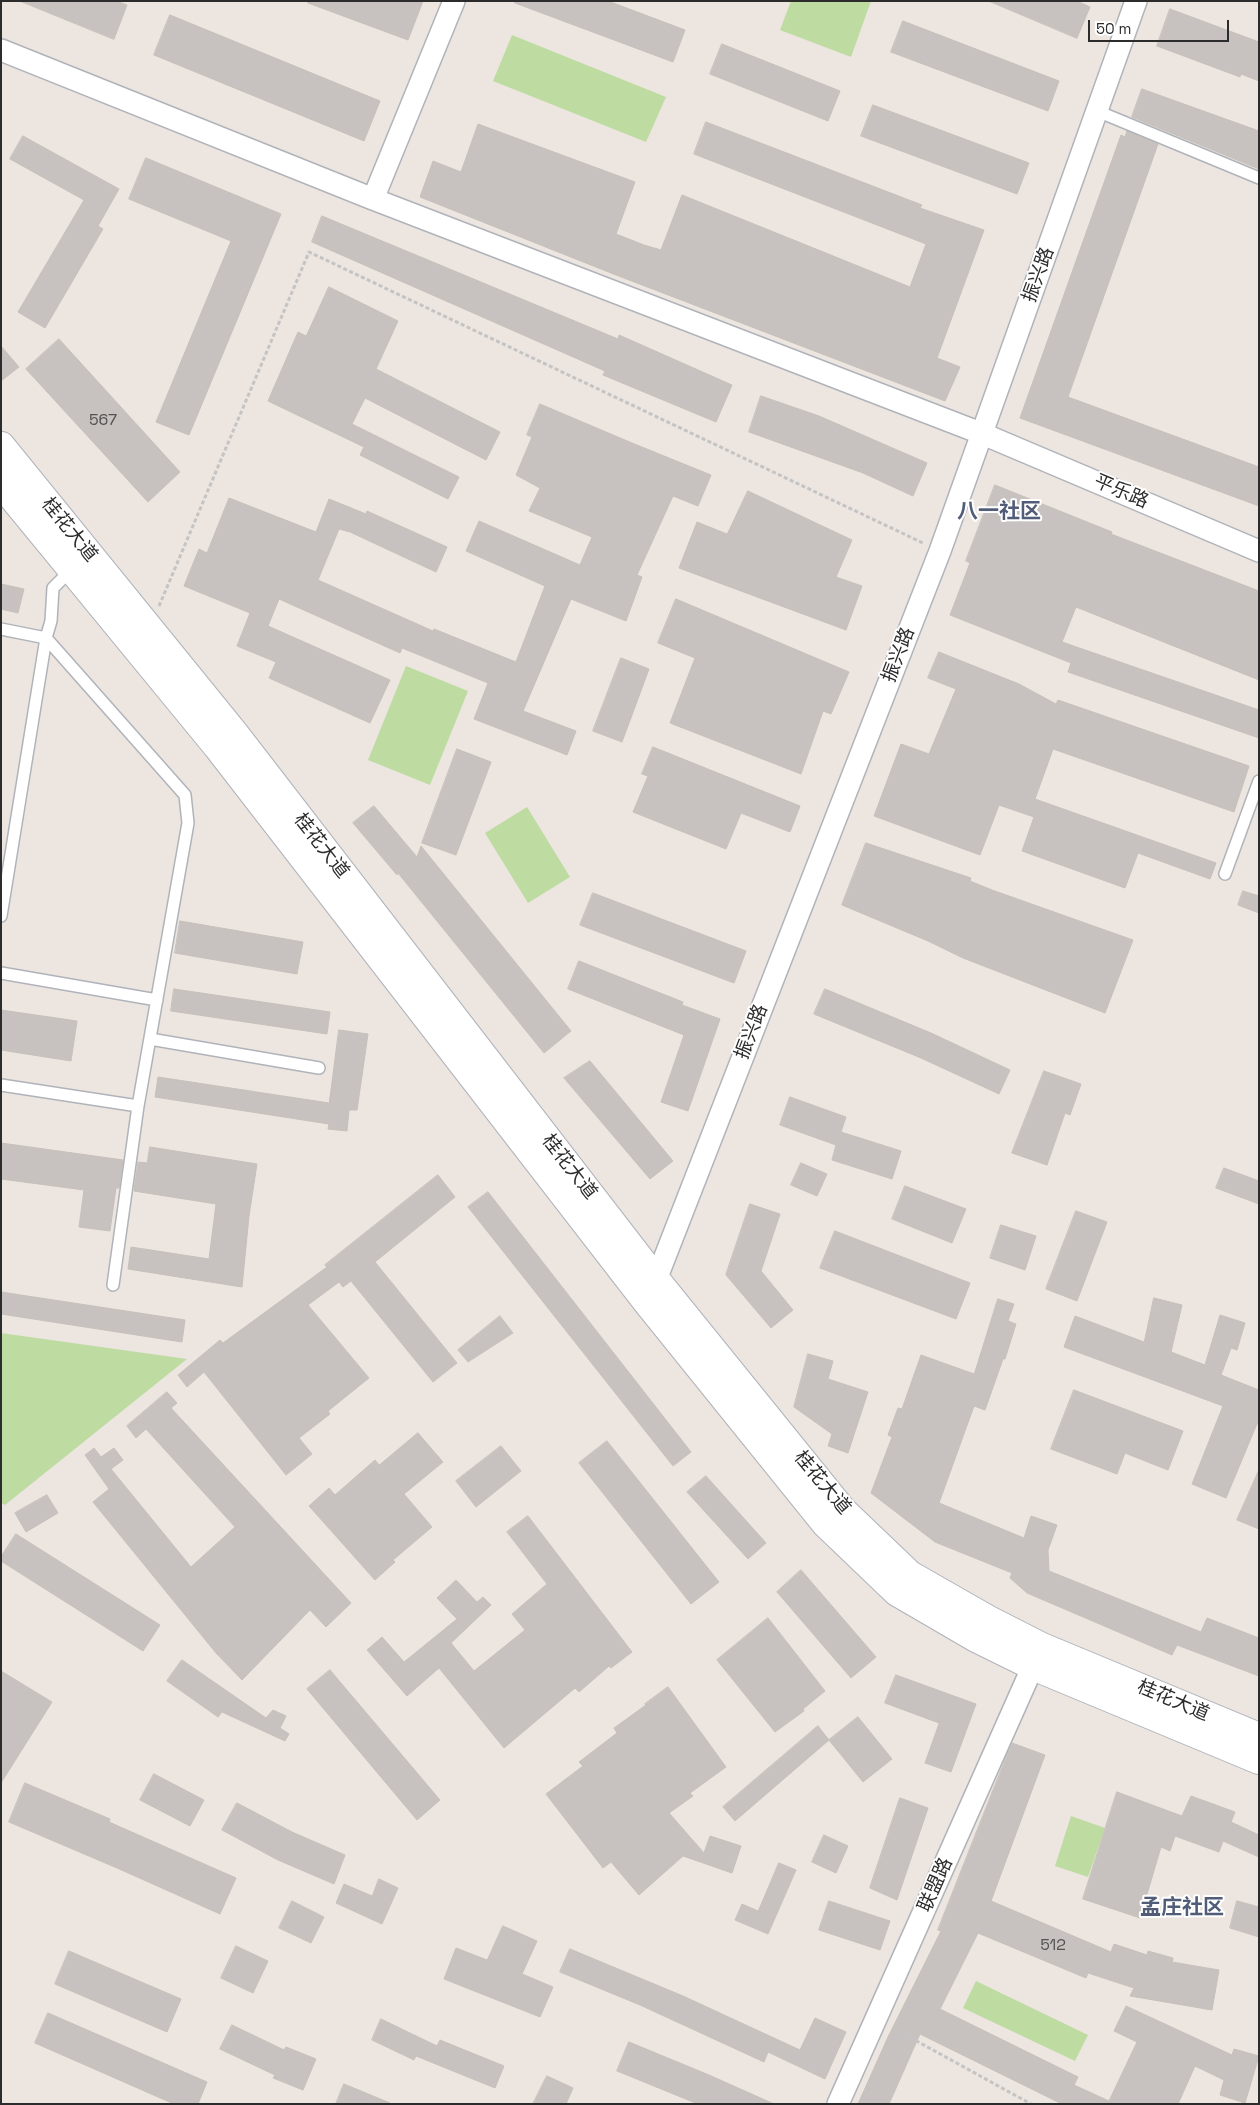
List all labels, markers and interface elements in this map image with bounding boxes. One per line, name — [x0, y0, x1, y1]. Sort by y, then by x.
scale bar — [1090, 10, 1231, 42]
text: 50 m — [1096, 19, 1131, 38]
street label: 振兴路 — [1019, 244, 1059, 306]
house number: 567 — [89, 411, 117, 431]
street label: 平乐路 — [1090, 470, 1152, 514]
street label: 桂花大道 — [36, 493, 102, 567]
district label: 八一社区 — [957, 499, 1041, 525]
street label: 振兴路 — [878, 624, 920, 686]
street label: 桂花大道 — [289, 809, 353, 883]
street label: 振兴路 — [731, 1001, 773, 1063]
street label: 桂花大道 — [537, 1130, 601, 1204]
street label: 桂花大道 — [789, 1447, 855, 1519]
street label: 桂花大道 — [1134, 1676, 1212, 1726]
street label: 联盟路 — [914, 1854, 958, 1916]
district label: 孟庄社区 — [1140, 1895, 1224, 1921]
house number: 512 — [1040, 1936, 1066, 1956]

